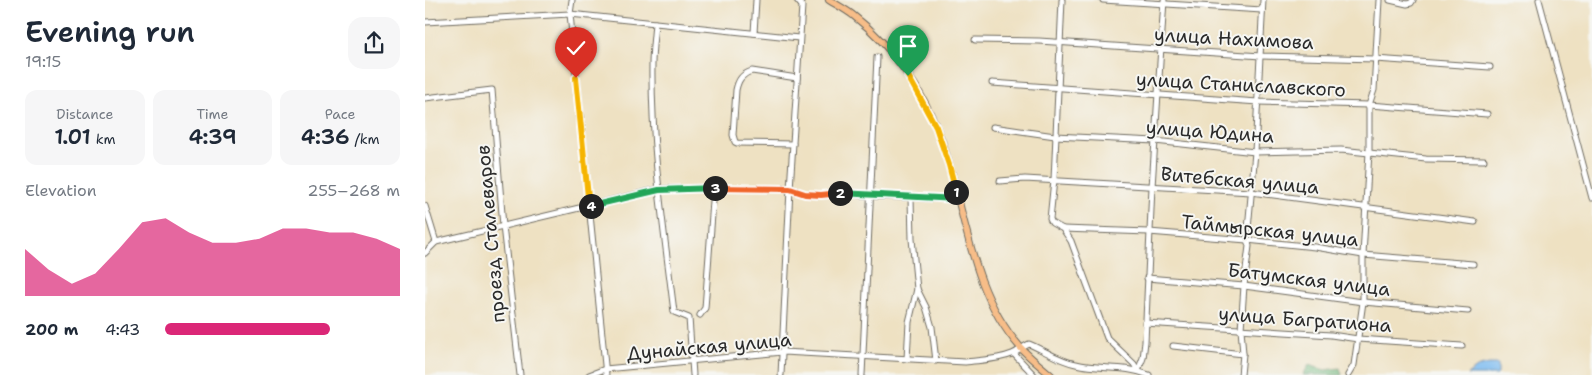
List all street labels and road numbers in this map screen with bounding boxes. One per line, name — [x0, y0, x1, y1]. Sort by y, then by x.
street label: улица Нахимова — [1154, 22, 1315, 55]
street label: улица Станиславского — [1136, 67, 1346, 102]
street label: улица Юдина — [1145, 115, 1275, 148]
street label: проезд Сталеваров — [470, 144, 511, 324]
street label: Витебская улица — [1160, 161, 1320, 200]
street label: Таймырская улица — [1180, 209, 1360, 252]
street label: Батумская улица — [1226, 257, 1392, 302]
street label: улица Багратиона — [1217, 301, 1393, 338]
street label: Дунайская улица — [626, 327, 793, 366]

